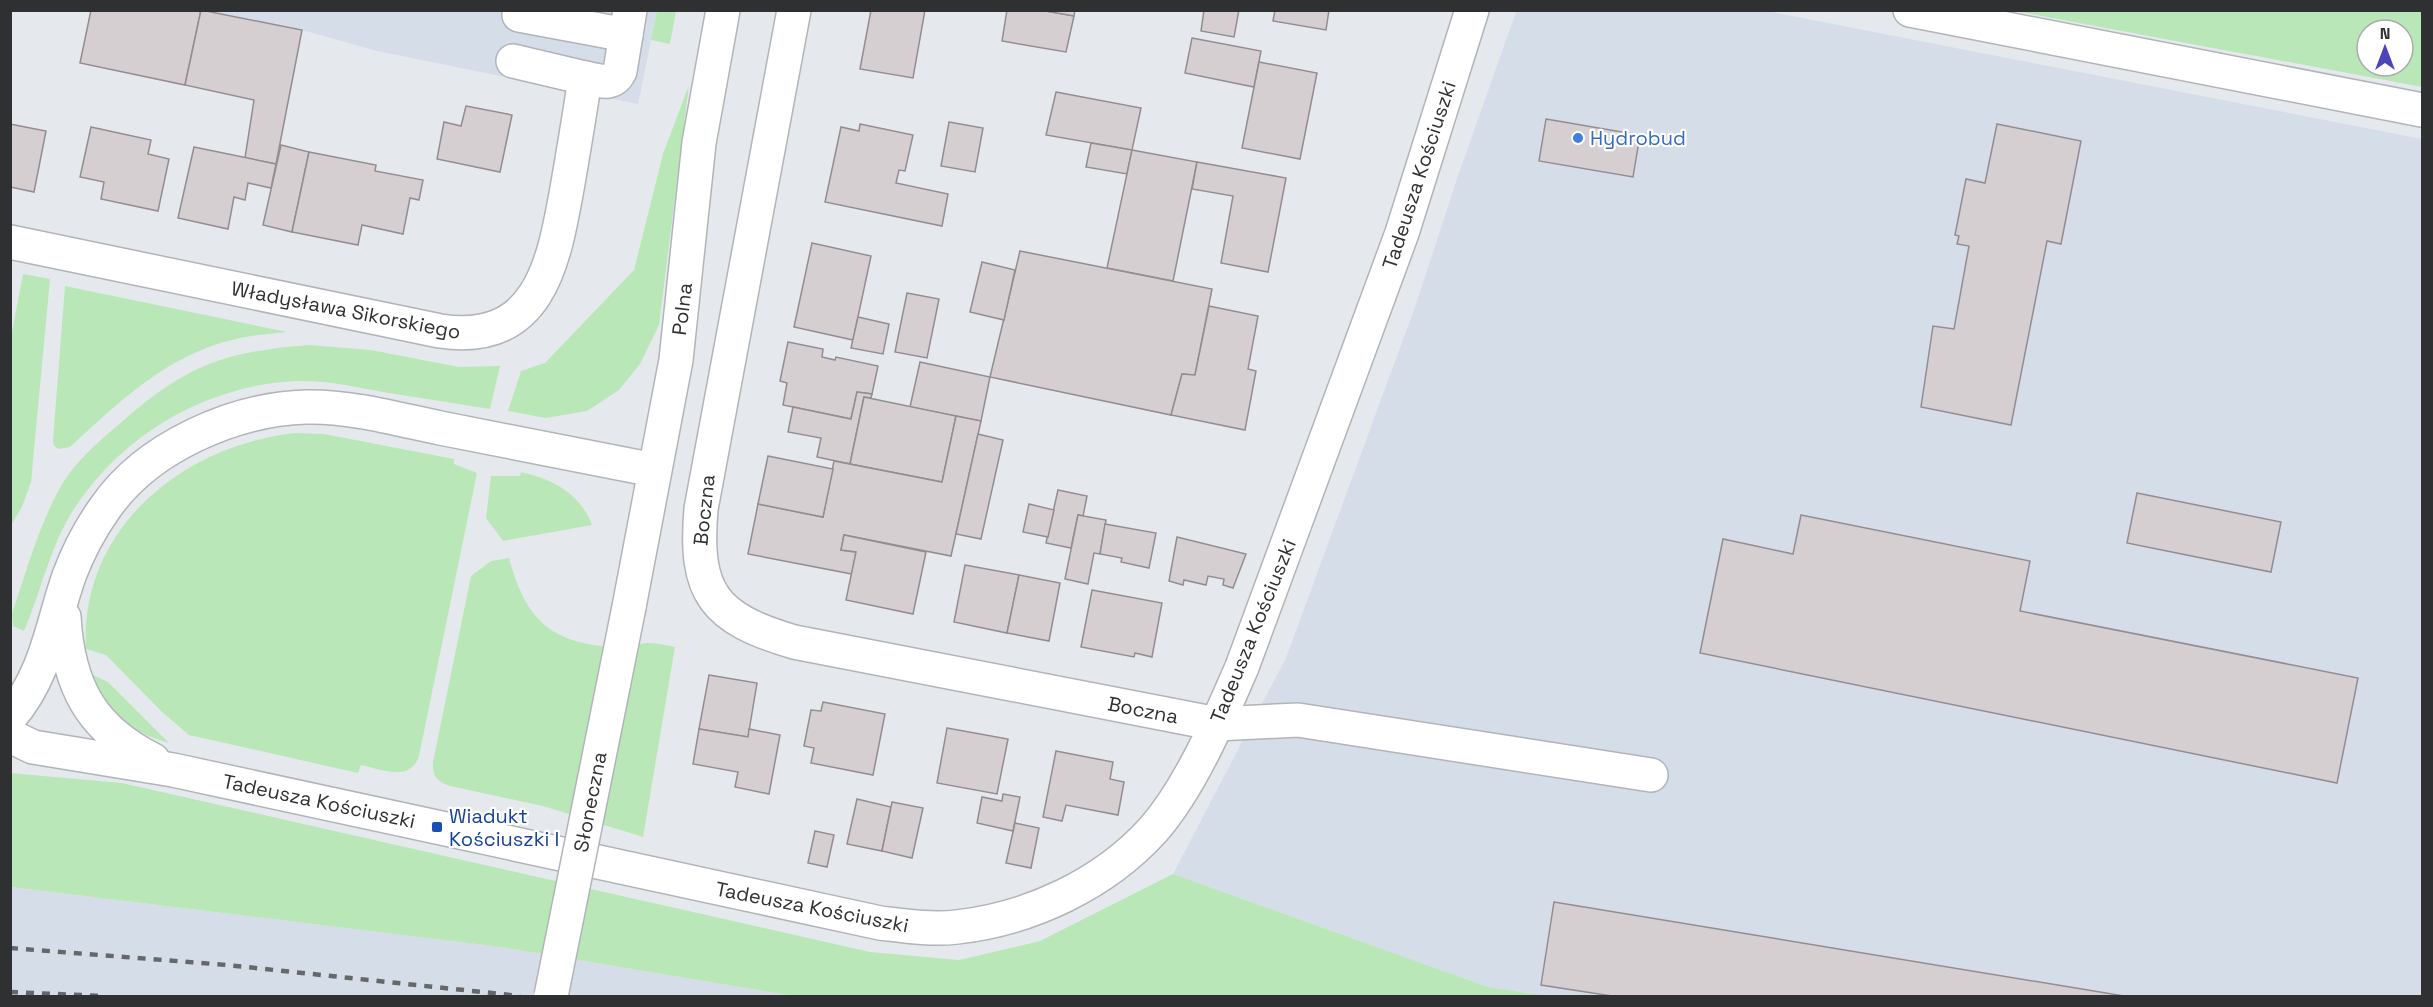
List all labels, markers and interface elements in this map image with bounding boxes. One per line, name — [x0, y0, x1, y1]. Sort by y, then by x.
north arrow — [2355, 18, 2415, 78]
text: N — [2380, 23, 2390, 44]
street label: Tadeusza Kościuszki — [1376, 78, 1462, 272]
place label: Hydrobud — [1590, 125, 1686, 151]
marker: Hydrobud — [1571, 131, 1585, 145]
street label: Władysława Sikorskiego — [229, 275, 463, 345]
street label: Polna — [666, 281, 698, 337]
street label: Boczna — [687, 473, 721, 547]
street label: Tadeusza Kościuszki — [1204, 535, 1302, 727]
street label: Boczna — [1105, 690, 1181, 730]
street label: Słoneczna — [568, 750, 612, 854]
street label: Tadeusza Kościuszki — [220, 768, 418, 834]
place label: Wiadukt Kościuszki I — [449, 803, 559, 852]
marker: Wiadukt Kościuszki I — [430, 820, 444, 834]
street label: Tadeusza Kościuszki — [713, 876, 911, 938]

